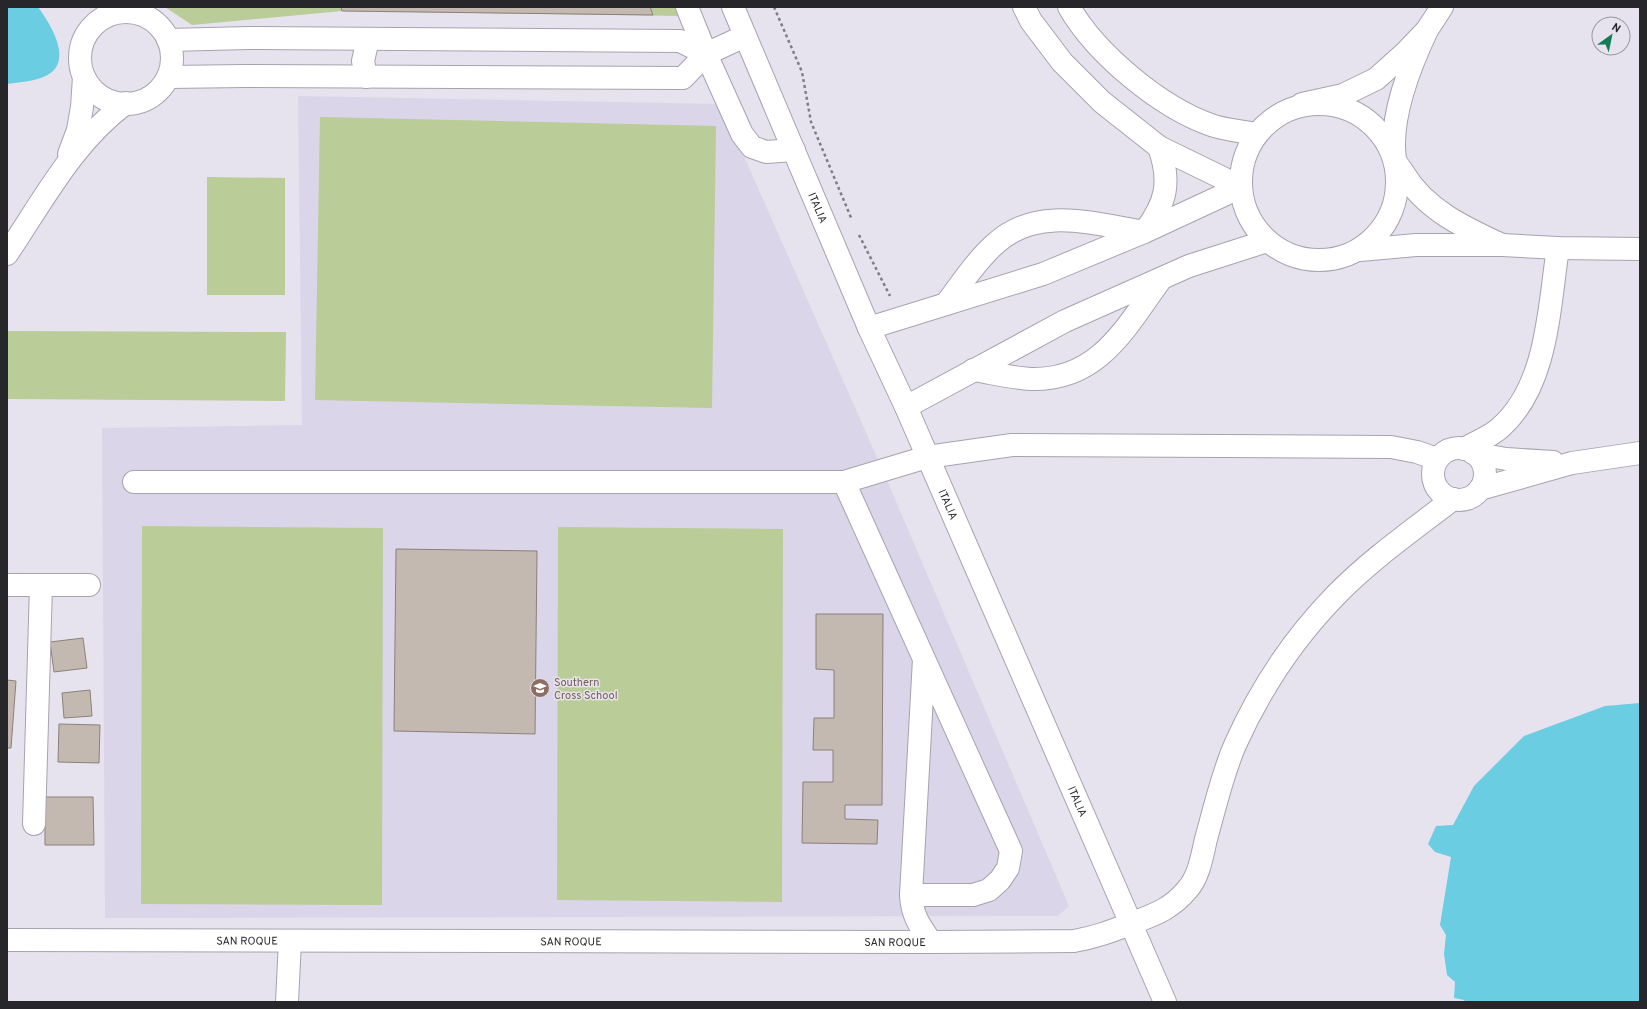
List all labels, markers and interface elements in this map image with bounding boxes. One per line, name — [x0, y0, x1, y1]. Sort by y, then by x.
north arrow — [1591, 16, 1631, 56]
text: N — [1609, 20, 1623, 36]
street label: ITALIA — [804, 191, 830, 226]
street label: ITALIA — [935, 487, 960, 522]
place label: Southern Cross School — [554, 676, 618, 703]
school or university icon: Southern Cross School — [529, 677, 551, 699]
street label: ITALIA — [1064, 784, 1090, 819]
street label: SAN ROQUE — [216, 934, 278, 949]
street label: SAN ROQUE — [540, 935, 602, 949]
street label: SAN ROQUE — [864, 936, 926, 950]

